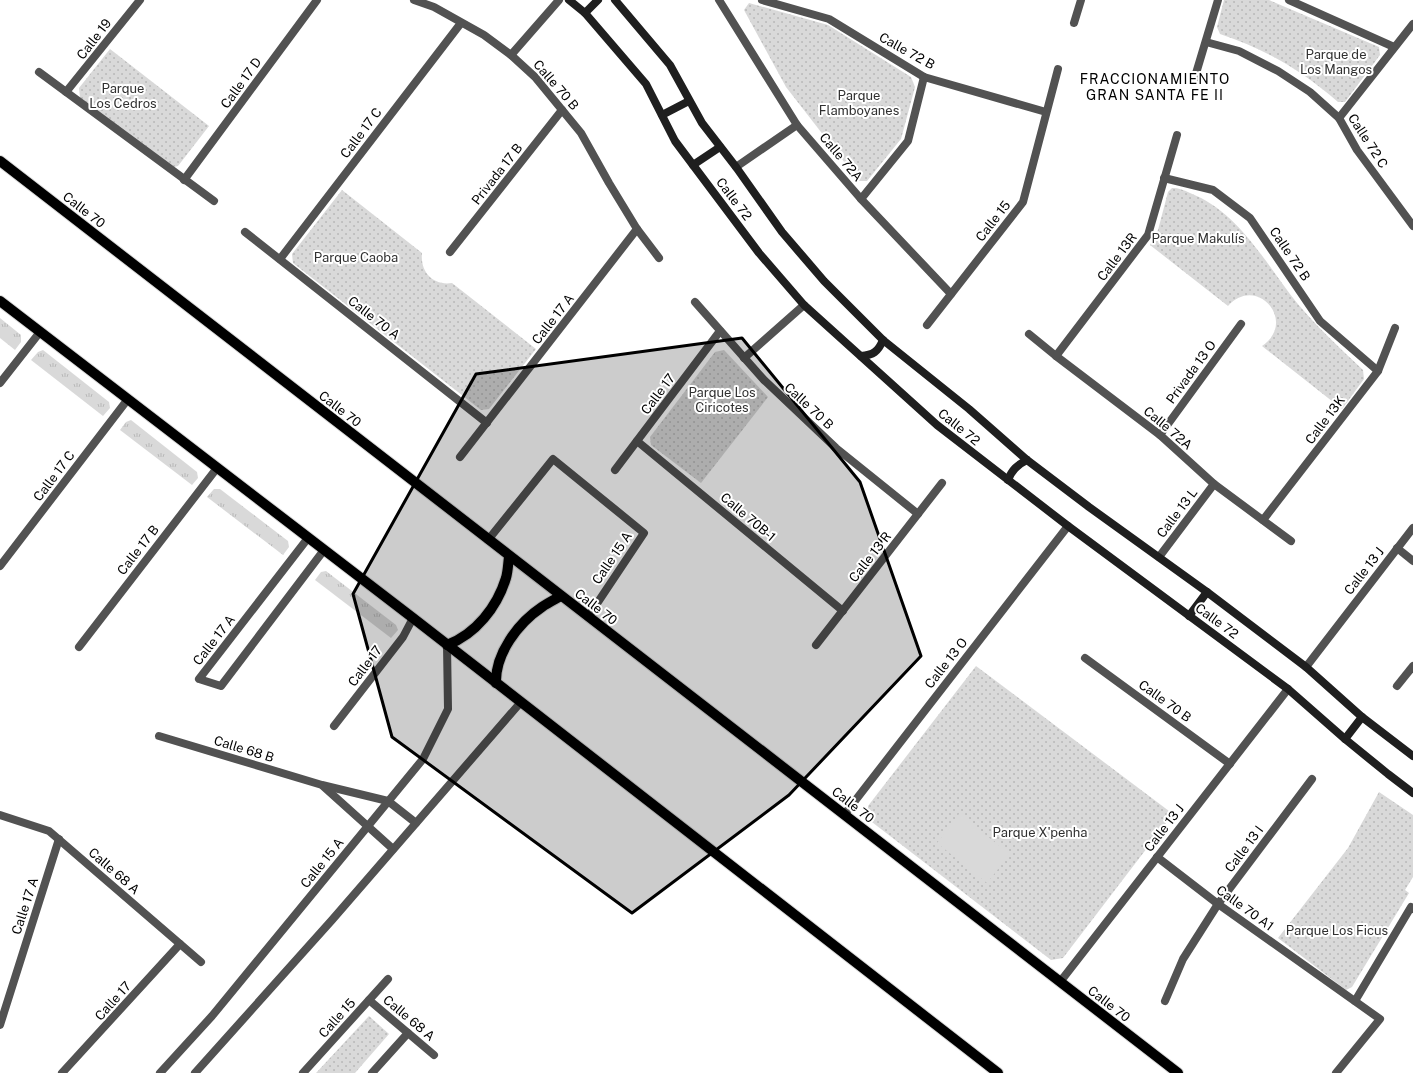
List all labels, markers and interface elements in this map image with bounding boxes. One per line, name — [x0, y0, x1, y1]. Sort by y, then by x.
street label: Calle 19 — [74, 16, 114, 62]
street label: Calle 72 B — [877, 30, 937, 72]
park label: Parque de Los Mangos — [1300, 47, 1372, 77]
street label: Calle 17 D — [218, 55, 264, 111]
street label: Calle 70 B — [530, 57, 582, 113]
district label: FRACCIONAMIENTO GRAN SANTA FE II — [1080, 71, 1230, 103]
park label: Parque Los Cedros — [89, 81, 157, 111]
park label: Parque Flamboyanes — [819, 88, 899, 118]
street label: Calle 17 C — [337, 105, 385, 161]
street label: Calle 72 C — [1345, 111, 1391, 171]
street label: Calle 72A — [816, 130, 866, 184]
street label: Privada 17 B — [469, 141, 525, 207]
street label: Calle 72 — [713, 175, 755, 223]
street label: Calle 70 — [60, 189, 108, 231]
street label: Calle 15 — [972, 198, 1014, 244]
street label: Calle 72 B — [1267, 224, 1313, 284]
street label: Calle 13R — [1094, 230, 1140, 284]
park label: Parque Makulís — [1151, 231, 1245, 246]
park label: Parque Caoba — [314, 250, 398, 265]
street label: Calle 17 A — [529, 291, 577, 347]
street label: Calle 70 A — [345, 293, 403, 343]
street label: Privada 13 O — [1163, 337, 1219, 407]
street label: Calle 17 — [638, 371, 678, 417]
street label: Calle 70 B — [781, 380, 837, 432]
park label: Parque Los Ciricotes — [688, 385, 756, 415]
street label: Calle 70 — [316, 388, 364, 430]
street label: Calle 13K — [1302, 393, 1348, 447]
street label: Calle 72A — [1141, 403, 1195, 453]
street label: Calle 72 — [935, 406, 983, 449]
street label: Calle 17 C — [30, 448, 78, 504]
street label: Calle 13 L — [1154, 485, 1200, 541]
street label: Calle 70B-1 — [717, 490, 779, 544]
street label: Calle 17 B — [114, 522, 162, 578]
street label: Calle 15 A — [589, 529, 635, 587]
street label: Calle 13 R — [846, 529, 894, 585]
street label: Calle 13 J — [1341, 544, 1387, 598]
street label: Calle 70 — [572, 586, 620, 628]
street label: Calle 72 — [1193, 600, 1242, 642]
street label: Calle 17 A — [190, 612, 238, 668]
street label: Calle 13 O — [922, 635, 970, 691]
street label: Calle 17 — [345, 643, 385, 689]
street label: Calle 70 B — [1136, 677, 1194, 725]
street label: Calle 68 B — [212, 733, 276, 765]
street label: Calle 70 — [829, 784, 877, 826]
street label: Calle 13 J — [1141, 801, 1187, 855]
street label: Calle 13 I — [1222, 823, 1266, 875]
park label: Parque X'penha — [993, 825, 1087, 840]
street label: Calle 15 A — [297, 835, 347, 891]
street label: Calle 68 A — [85, 845, 143, 897]
street label: Calle 17 A — [9, 875, 41, 937]
street label: Calle 70 A1 — [1213, 882, 1277, 934]
park label: Parque Los Ficus — [1286, 923, 1388, 938]
street label: Calle 17 — [92, 978, 134, 1023]
street label: Calle 70 — [1085, 983, 1133, 1025]
street label: Calle 68 A — [380, 992, 438, 1044]
street label: Calle 15 — [316, 995, 358, 1041]

